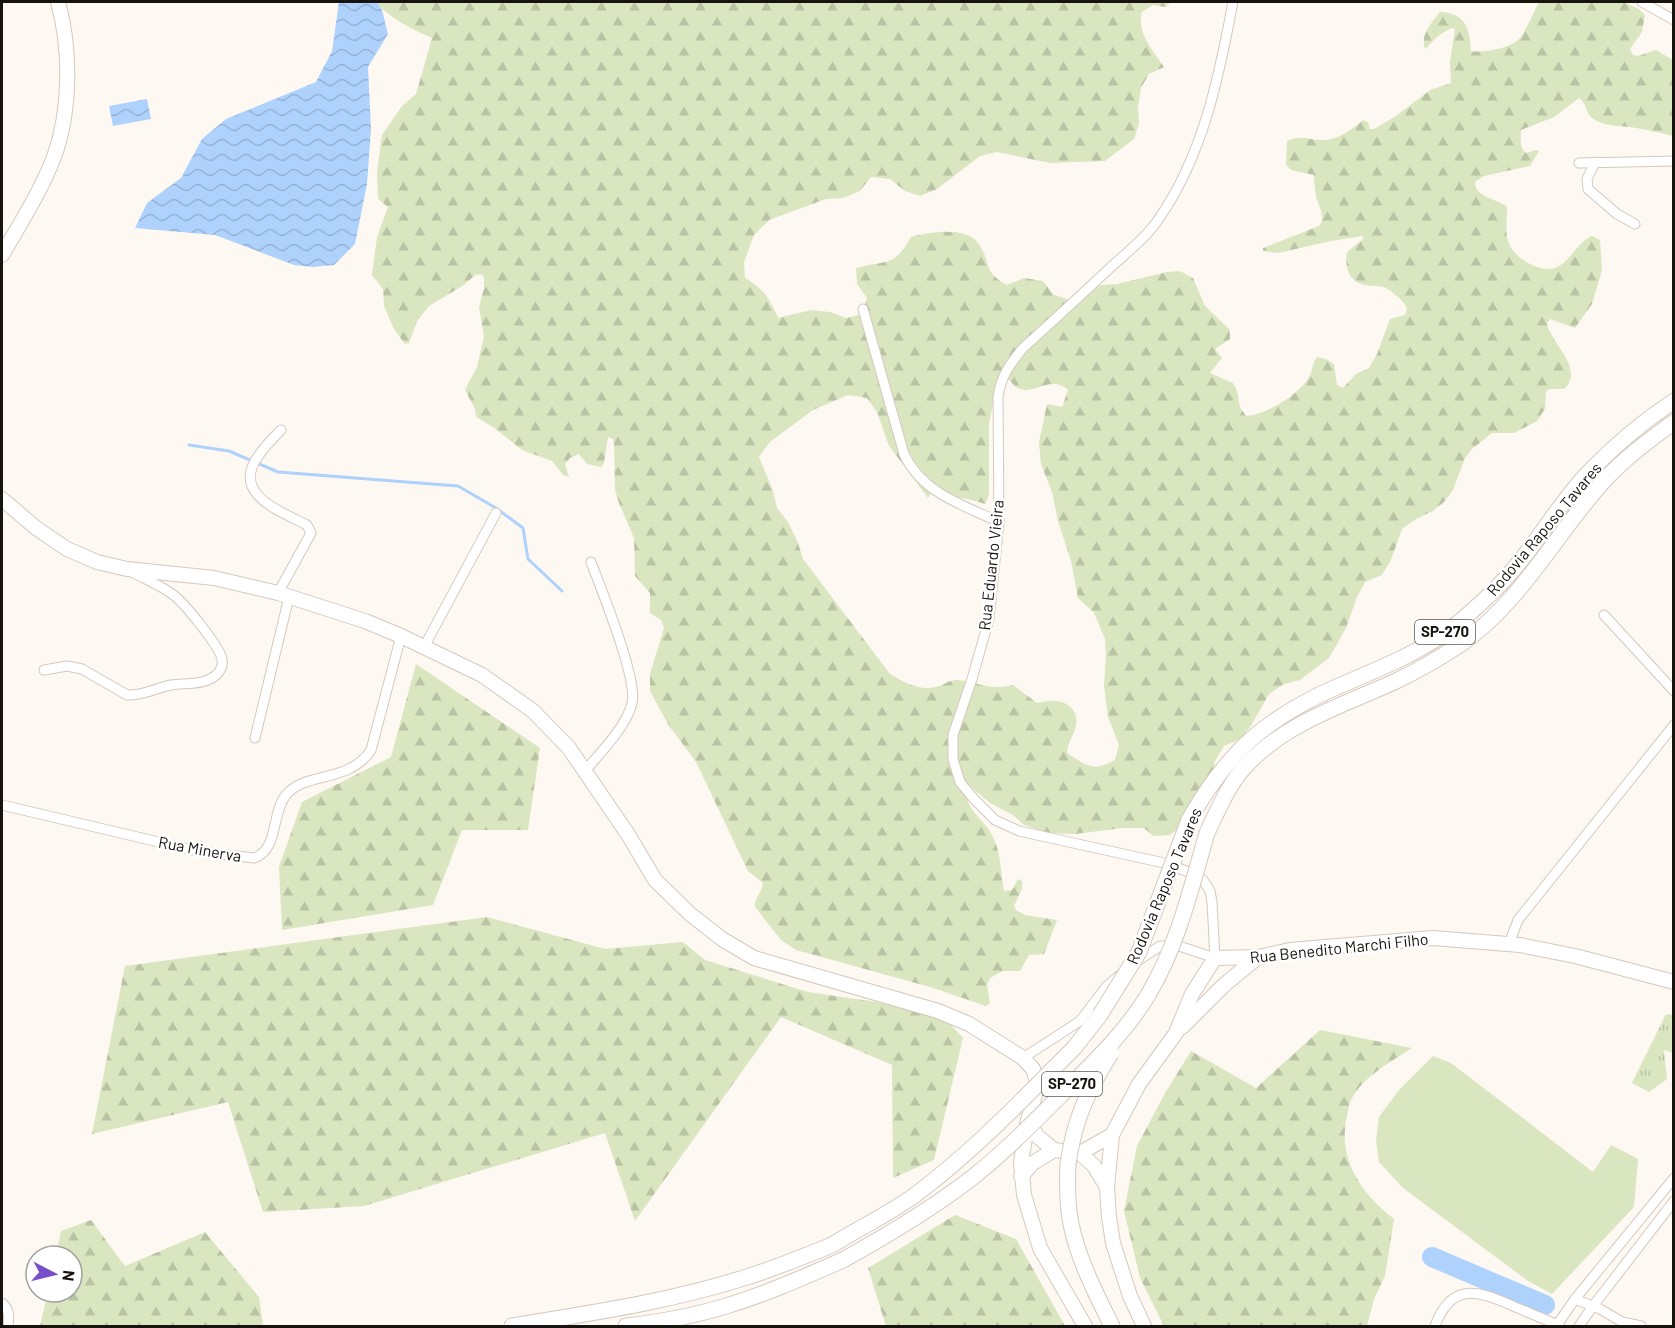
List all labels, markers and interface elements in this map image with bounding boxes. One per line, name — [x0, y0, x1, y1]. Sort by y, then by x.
street label: Rodovia Raposo Tavares — [1482, 458, 1605, 599]
street label: Rua Eduardo Vieira — [974, 499, 1007, 631]
road number: SP-270 — [1415, 620, 1475, 644]
street label: Rodovia Raposo Tavares — [1122, 805, 1205, 967]
street label: Rua Minerva — [157, 832, 243, 865]
street label: Rua Benedito Marchi Filho — [1249, 929, 1429, 966]
road number: SP-270 — [1042, 1072, 1102, 1096]
north arrow — [24, 1244, 84, 1304]
text: N — [59, 1269, 79, 1282]

